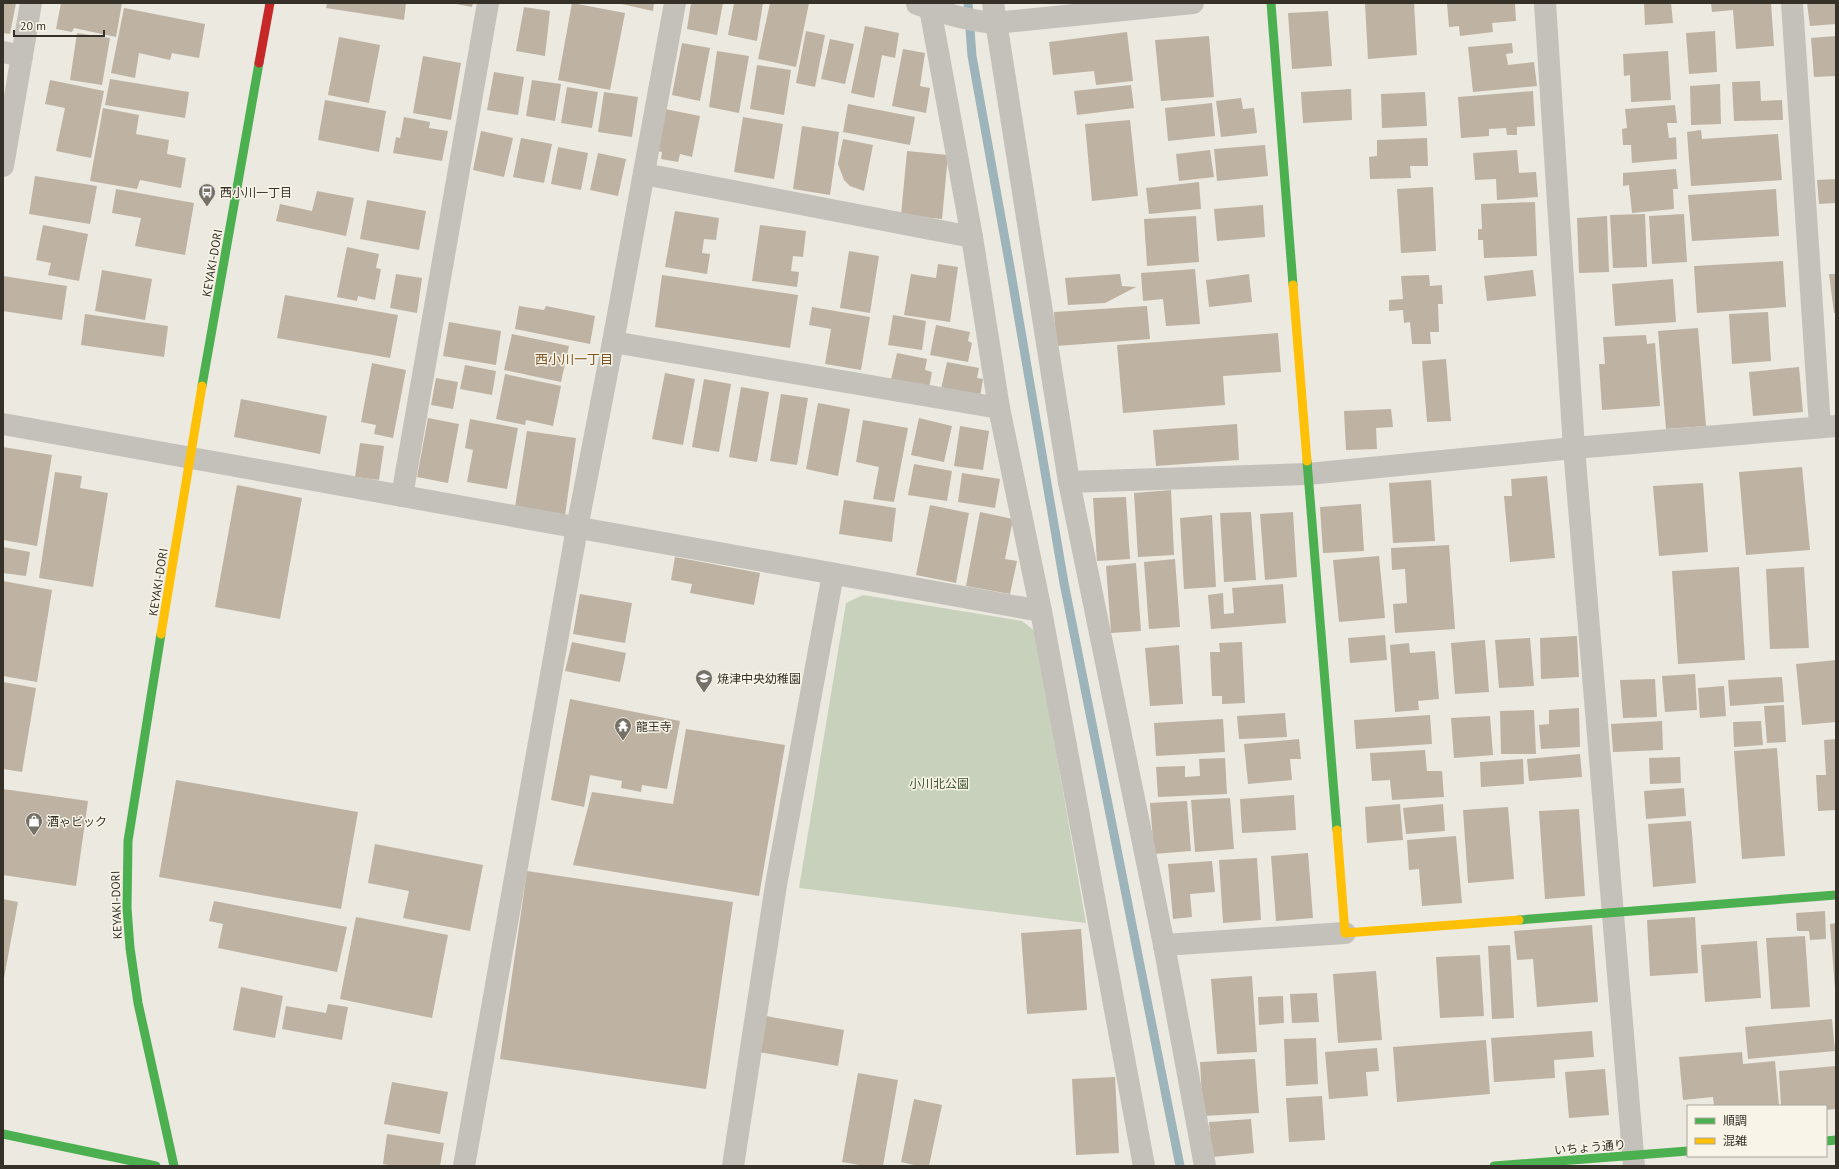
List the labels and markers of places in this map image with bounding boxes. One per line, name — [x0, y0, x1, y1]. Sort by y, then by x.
bus stop icon: 西小川一丁目 — [197, 182, 217, 207]
place label: 西小川一丁目 — [220, 185, 292, 200]
school or university icon: 焼津中央幼稚園 — [694, 668, 714, 693]
place label: 焼津中央幼稚園 — [717, 671, 801, 686]
temple icon: 龍王寺 — [613, 716, 633, 741]
place label: 龍王寺 — [636, 719, 672, 734]
shop icon: 酒ゃビック — [24, 811, 44, 836]
place label: 酒ゃビック — [47, 814, 107, 829]

